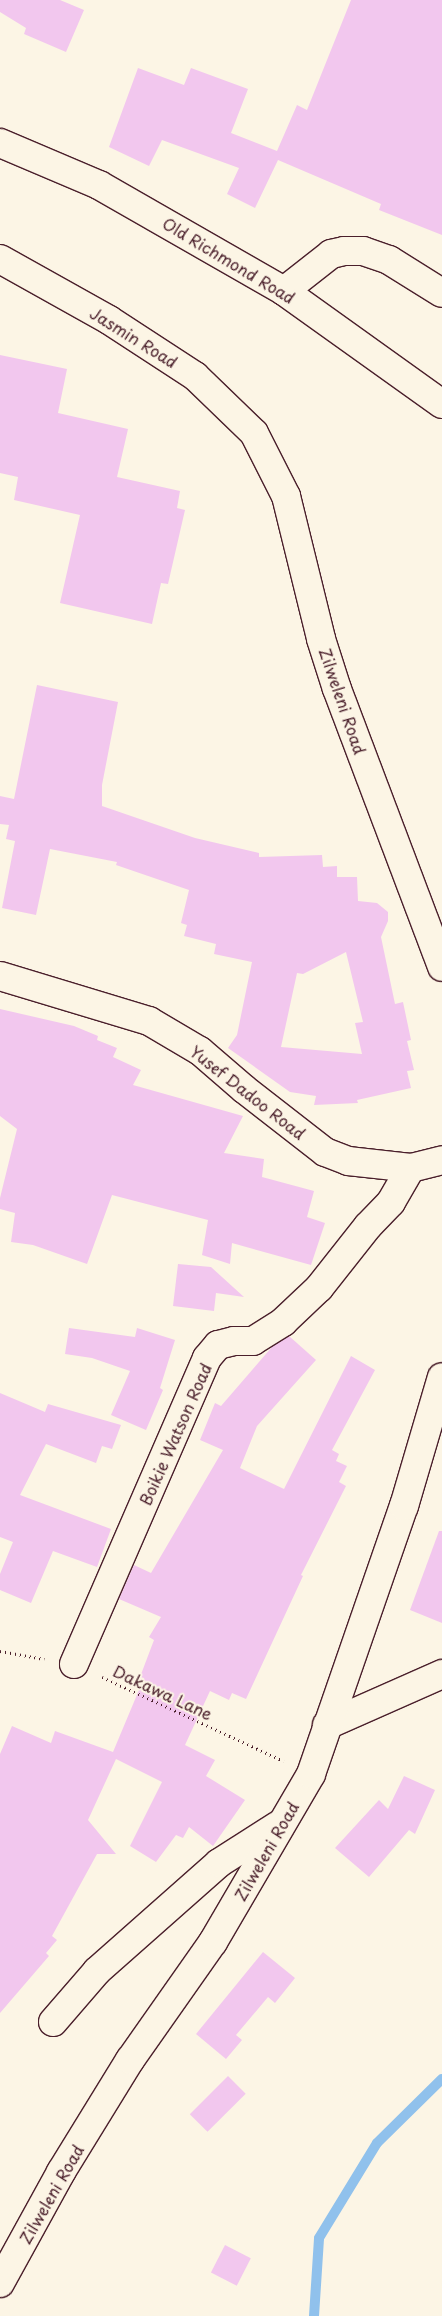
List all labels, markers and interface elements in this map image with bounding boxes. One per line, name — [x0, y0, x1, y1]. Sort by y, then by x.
street label: Old Richmond Road — [159, 213, 299, 307]
street label: Jasmin Road — [87, 303, 181, 371]
street label: Zilweleni Road — [316, 645, 370, 757]
street label: Yusef Dadoo Road — [186, 1041, 310, 1143]
street label: Boikie Watson Road — [135, 1360, 215, 1508]
street label: Dakawa Lane — [111, 1661, 215, 1723]
street label: Zilweleni Road — [230, 1798, 302, 1904]
street label: Zilweleni Road — [15, 2141, 87, 2247]

